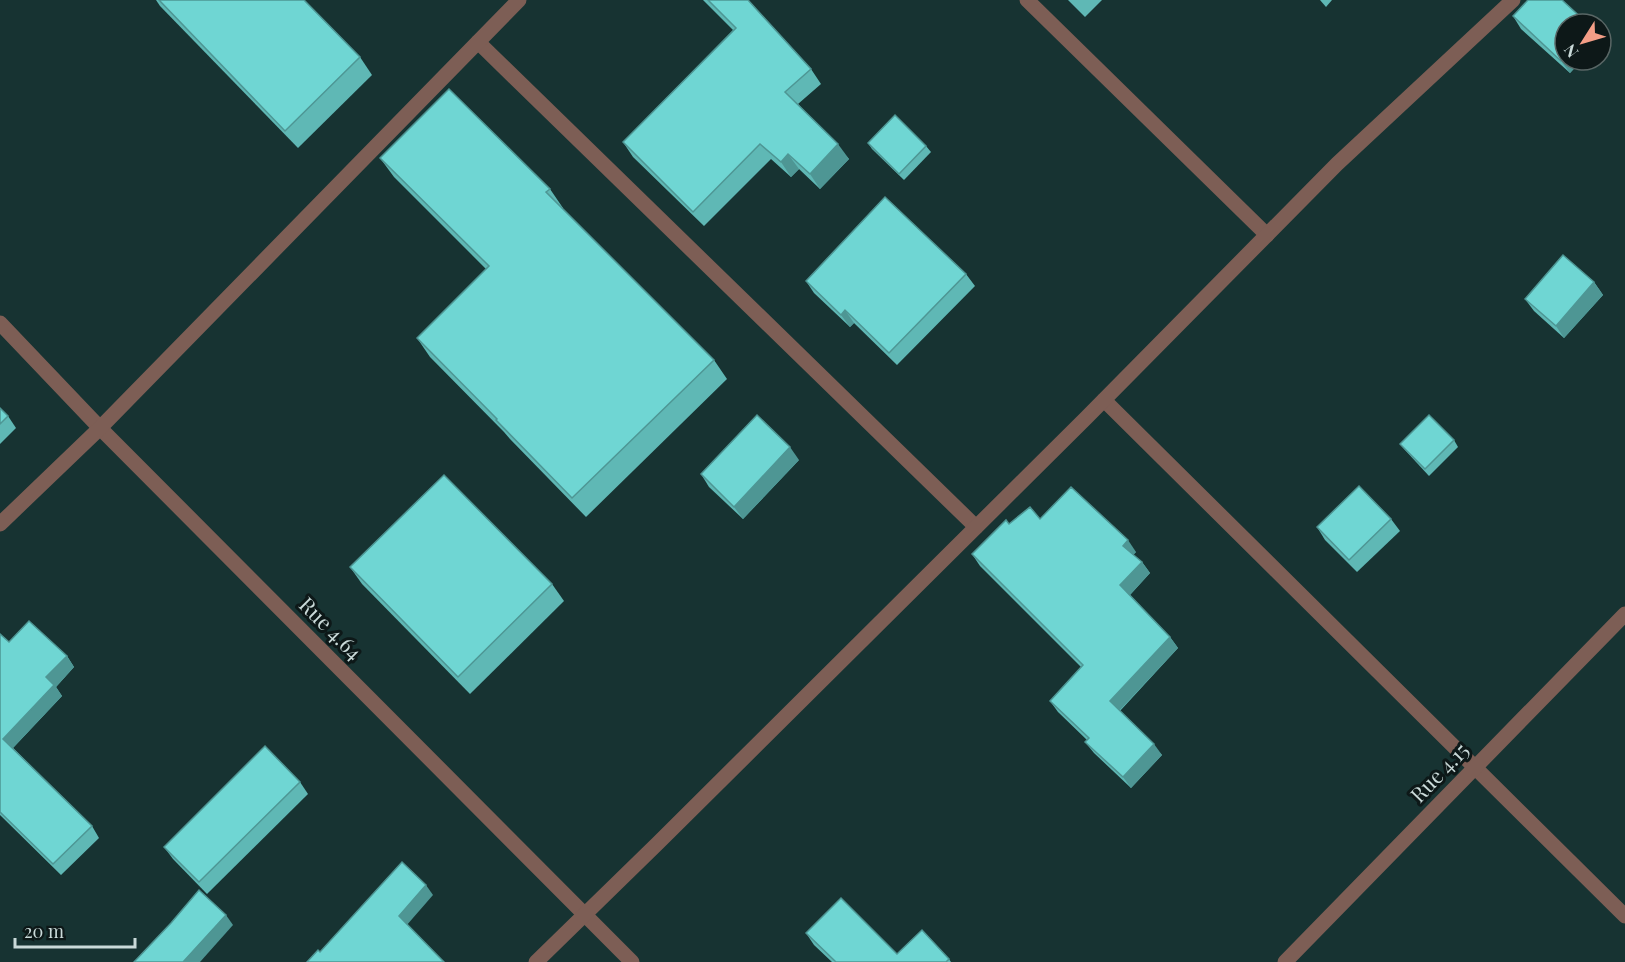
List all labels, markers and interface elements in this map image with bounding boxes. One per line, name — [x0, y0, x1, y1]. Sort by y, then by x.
north arrow — [1553, 12, 1613, 72]
text: N — [1558, 40, 1582, 62]
street label: Rue 4.64 — [294, 590, 369, 665]
street label: Rue 4.15 — [1403, 736, 1474, 808]
scale bar — [15, 911, 135, 949]
text: 20 m — [24, 919, 64, 943]

